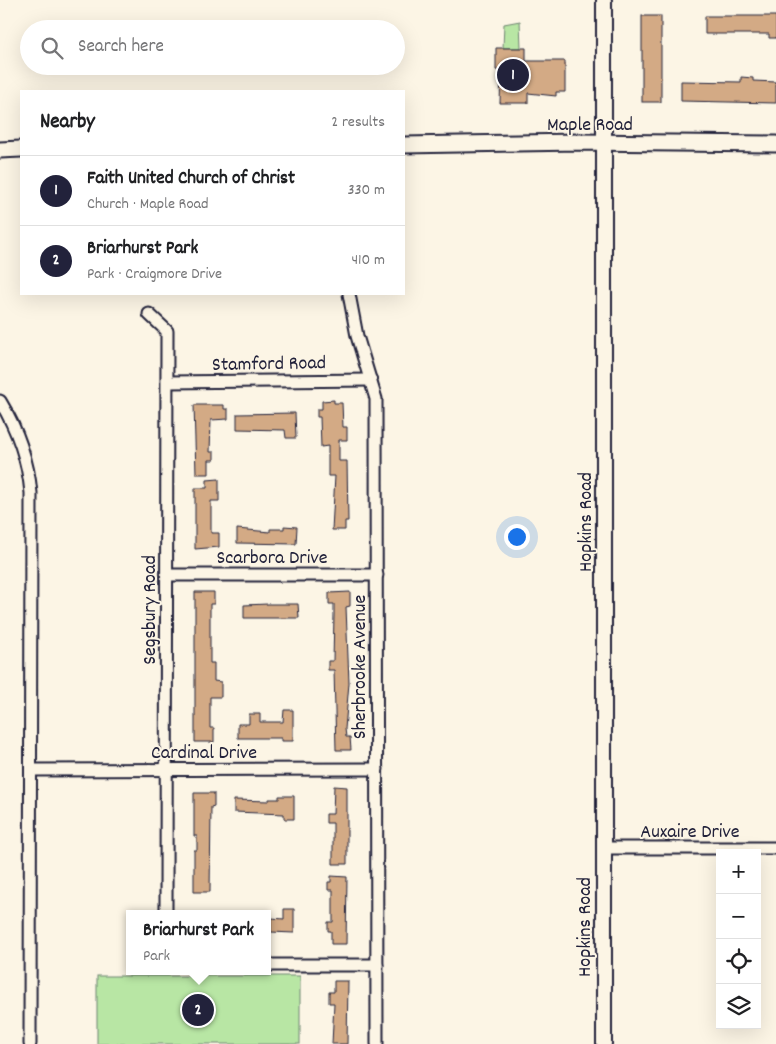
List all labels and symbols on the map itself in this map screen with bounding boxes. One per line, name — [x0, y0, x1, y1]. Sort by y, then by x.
pin: 1 — [497, 56, 529, 94]
street label: Maple Road — [547, 112, 633, 140]
street label: Stamford Road — [212, 350, 326, 380]
street label: Hopkins Road — [573, 472, 601, 572]
your location — [504, 524, 530, 550]
street label: Scarbora Drive — [216, 545, 328, 573]
street label: Segsbury Road — [137, 555, 165, 665]
street label: Sherbrooke Avenue — [347, 595, 375, 739]
street label: Cardinal Drive — [151, 740, 257, 768]
street label: Auxaire Drive — [640, 819, 740, 847]
street label: Hopkins Road — [572, 877, 600, 977]
pin: 2 — [182, 991, 214, 1029]

